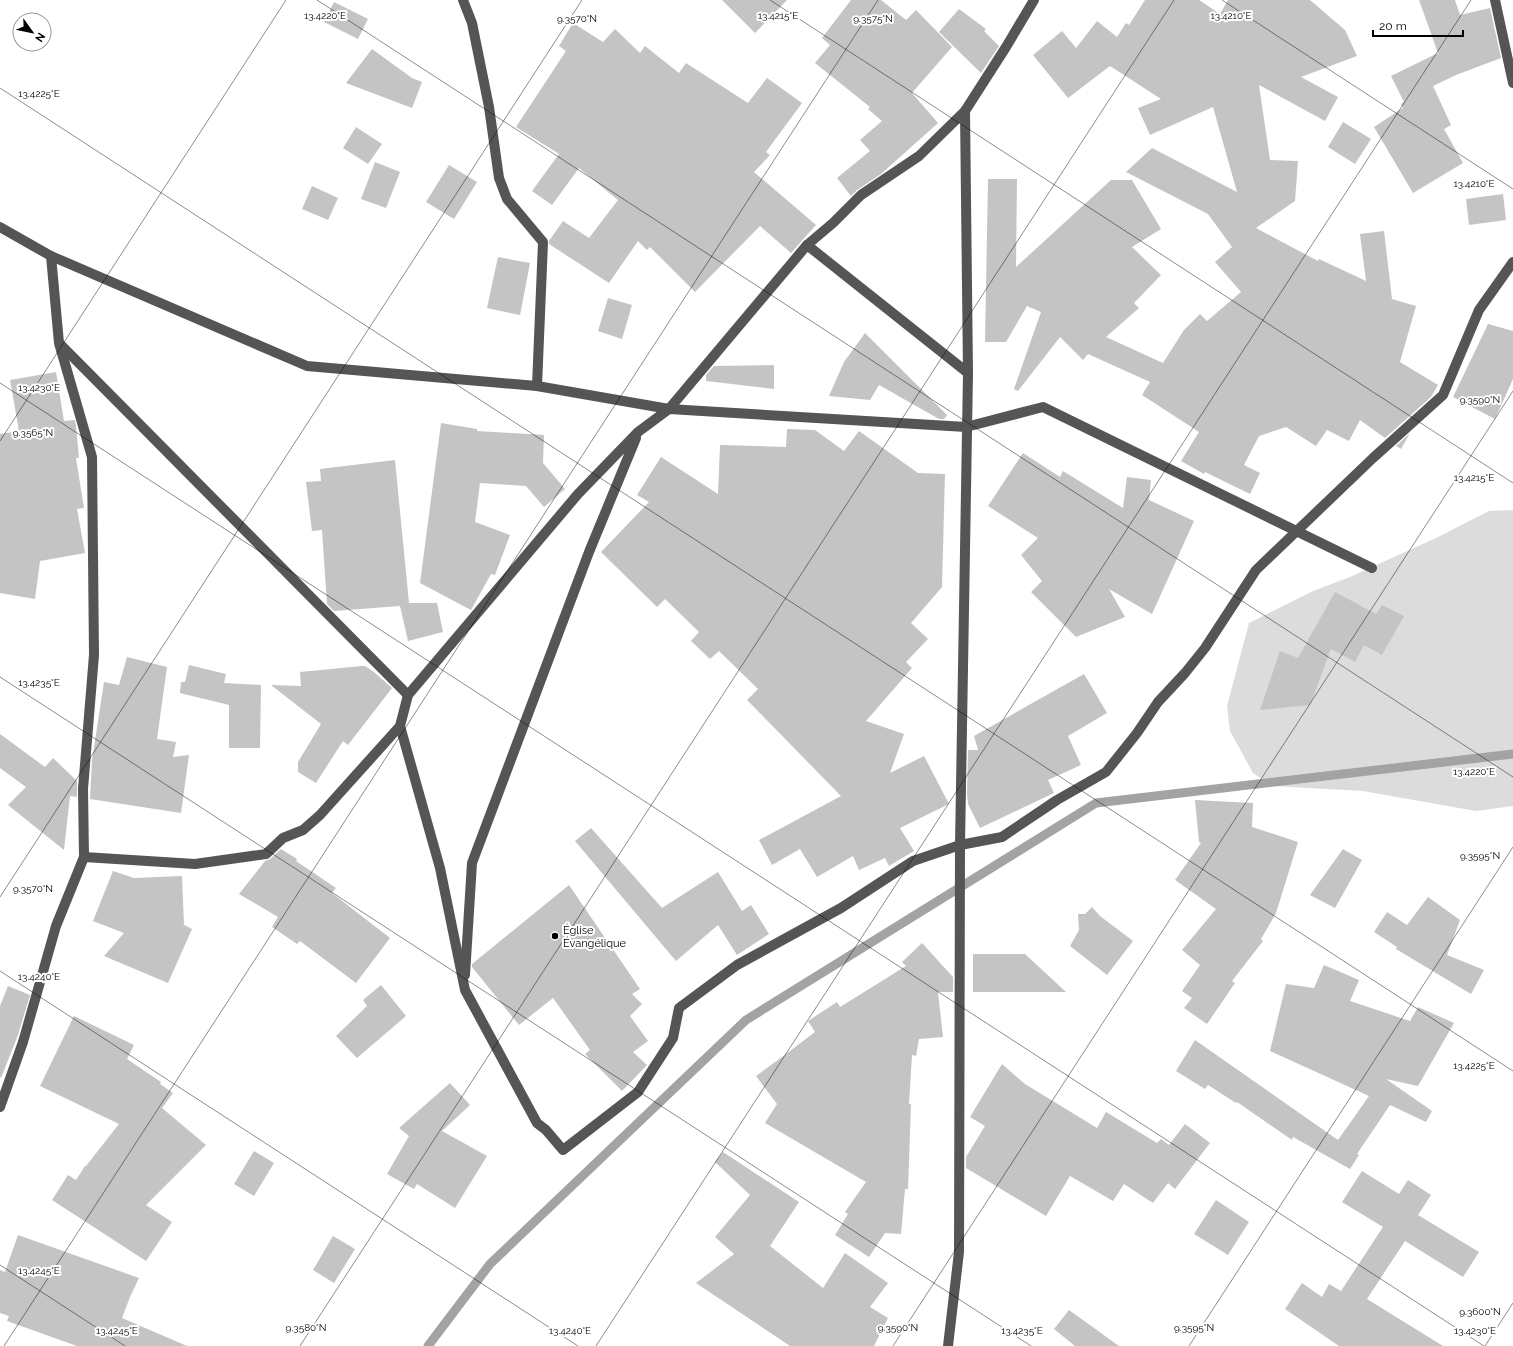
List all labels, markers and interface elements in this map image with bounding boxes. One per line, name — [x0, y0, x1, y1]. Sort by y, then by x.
text: 13.4220°E — [304, 10, 346, 21]
text: 13.4215°E — [758, 10, 798, 21]
text: 13.4210°E — [1210, 10, 1252, 21]
north arrow — [12, 12, 52, 52]
scale bar — [1373, 12, 1463, 38]
text: 9.3570°N — [557, 13, 597, 24]
text: 9.3575°N — [853, 13, 893, 24]
text: 20 m — [1379, 19, 1407, 33]
text: N — [32, 30, 48, 44]
text: 13.4225°E — [18, 88, 60, 99]
text: 13.4210°E — [1453, 178, 1495, 189]
text: 13.4230°E — [18, 382, 60, 393]
text: 9.3590°N — [1460, 394, 1500, 405]
text: 9.3565°N — [13, 427, 53, 438]
text: 13.4215°E — [1454, 472, 1494, 483]
text: 13.4235°E — [18, 677, 60, 688]
text: 13.4220°E — [1453, 766, 1495, 777]
text: 9.3595°N — [1460, 850, 1500, 861]
text: 9.3570°N — [13, 883, 53, 894]
place label: Église Évangélique — [563, 923, 627, 950]
marker: Église Évangélique — [550, 931, 560, 941]
text: 13.4240°E — [18, 971, 60, 982]
text: 13.4225°E — [1453, 1060, 1495, 1071]
text: 13.4245°E — [18, 1265, 60, 1276]
text: 9.3600°N — [1459, 1306, 1501, 1317]
text: 9.3580°N — [286, 1322, 326, 1333]
text: 9.3590°N — [878, 1322, 918, 1333]
text: 9.3595°N — [1174, 1322, 1214, 1333]
text: 13.4245°E — [96, 1325, 138, 1336]
text: 13.4240°E — [549, 1325, 591, 1336]
text: 13.4235°E — [1001, 1325, 1043, 1336]
text: 13.4230°E — [1454, 1325, 1496, 1336]

